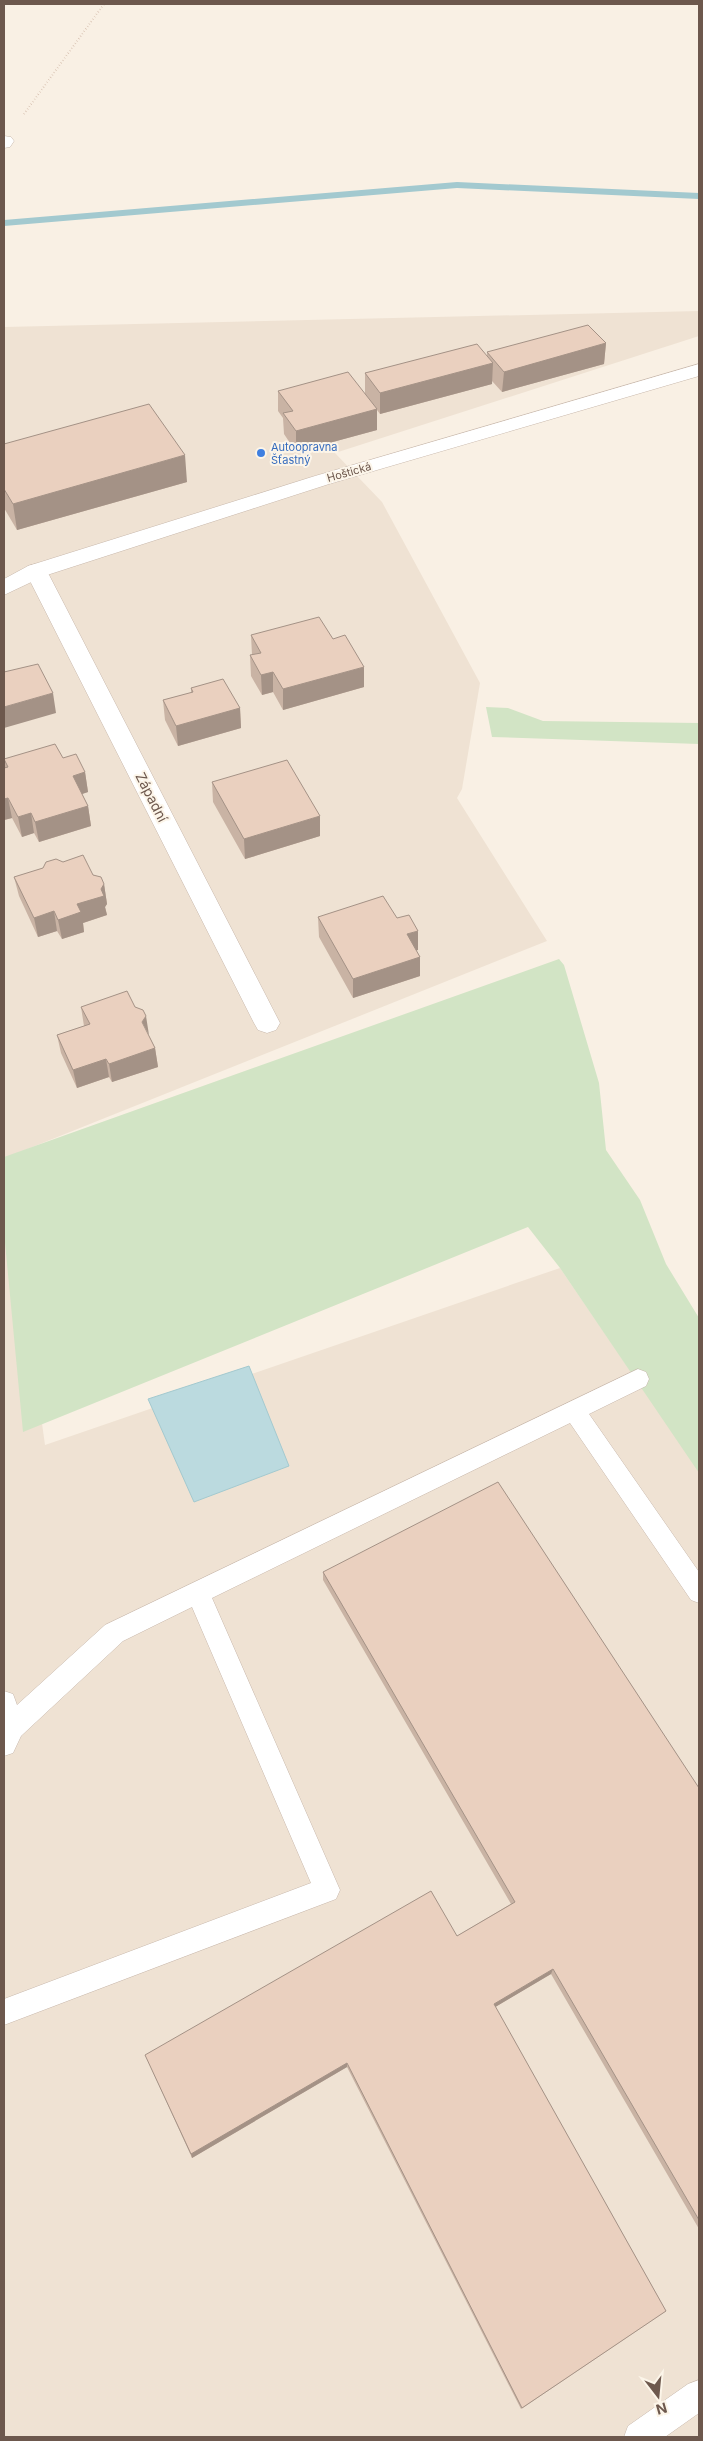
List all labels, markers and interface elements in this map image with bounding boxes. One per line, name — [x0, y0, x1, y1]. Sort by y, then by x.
place label: Autoopravna Šťastný — [271, 440, 338, 467]
marker: Autoopravna Šťastný — [255, 447, 267, 459]
street label: Hoštická — [325, 459, 373, 485]
street label: Západní — [132, 769, 172, 825]
north arrow — [633, 2371, 683, 2421]
text: N — [654, 2399, 669, 2419]

